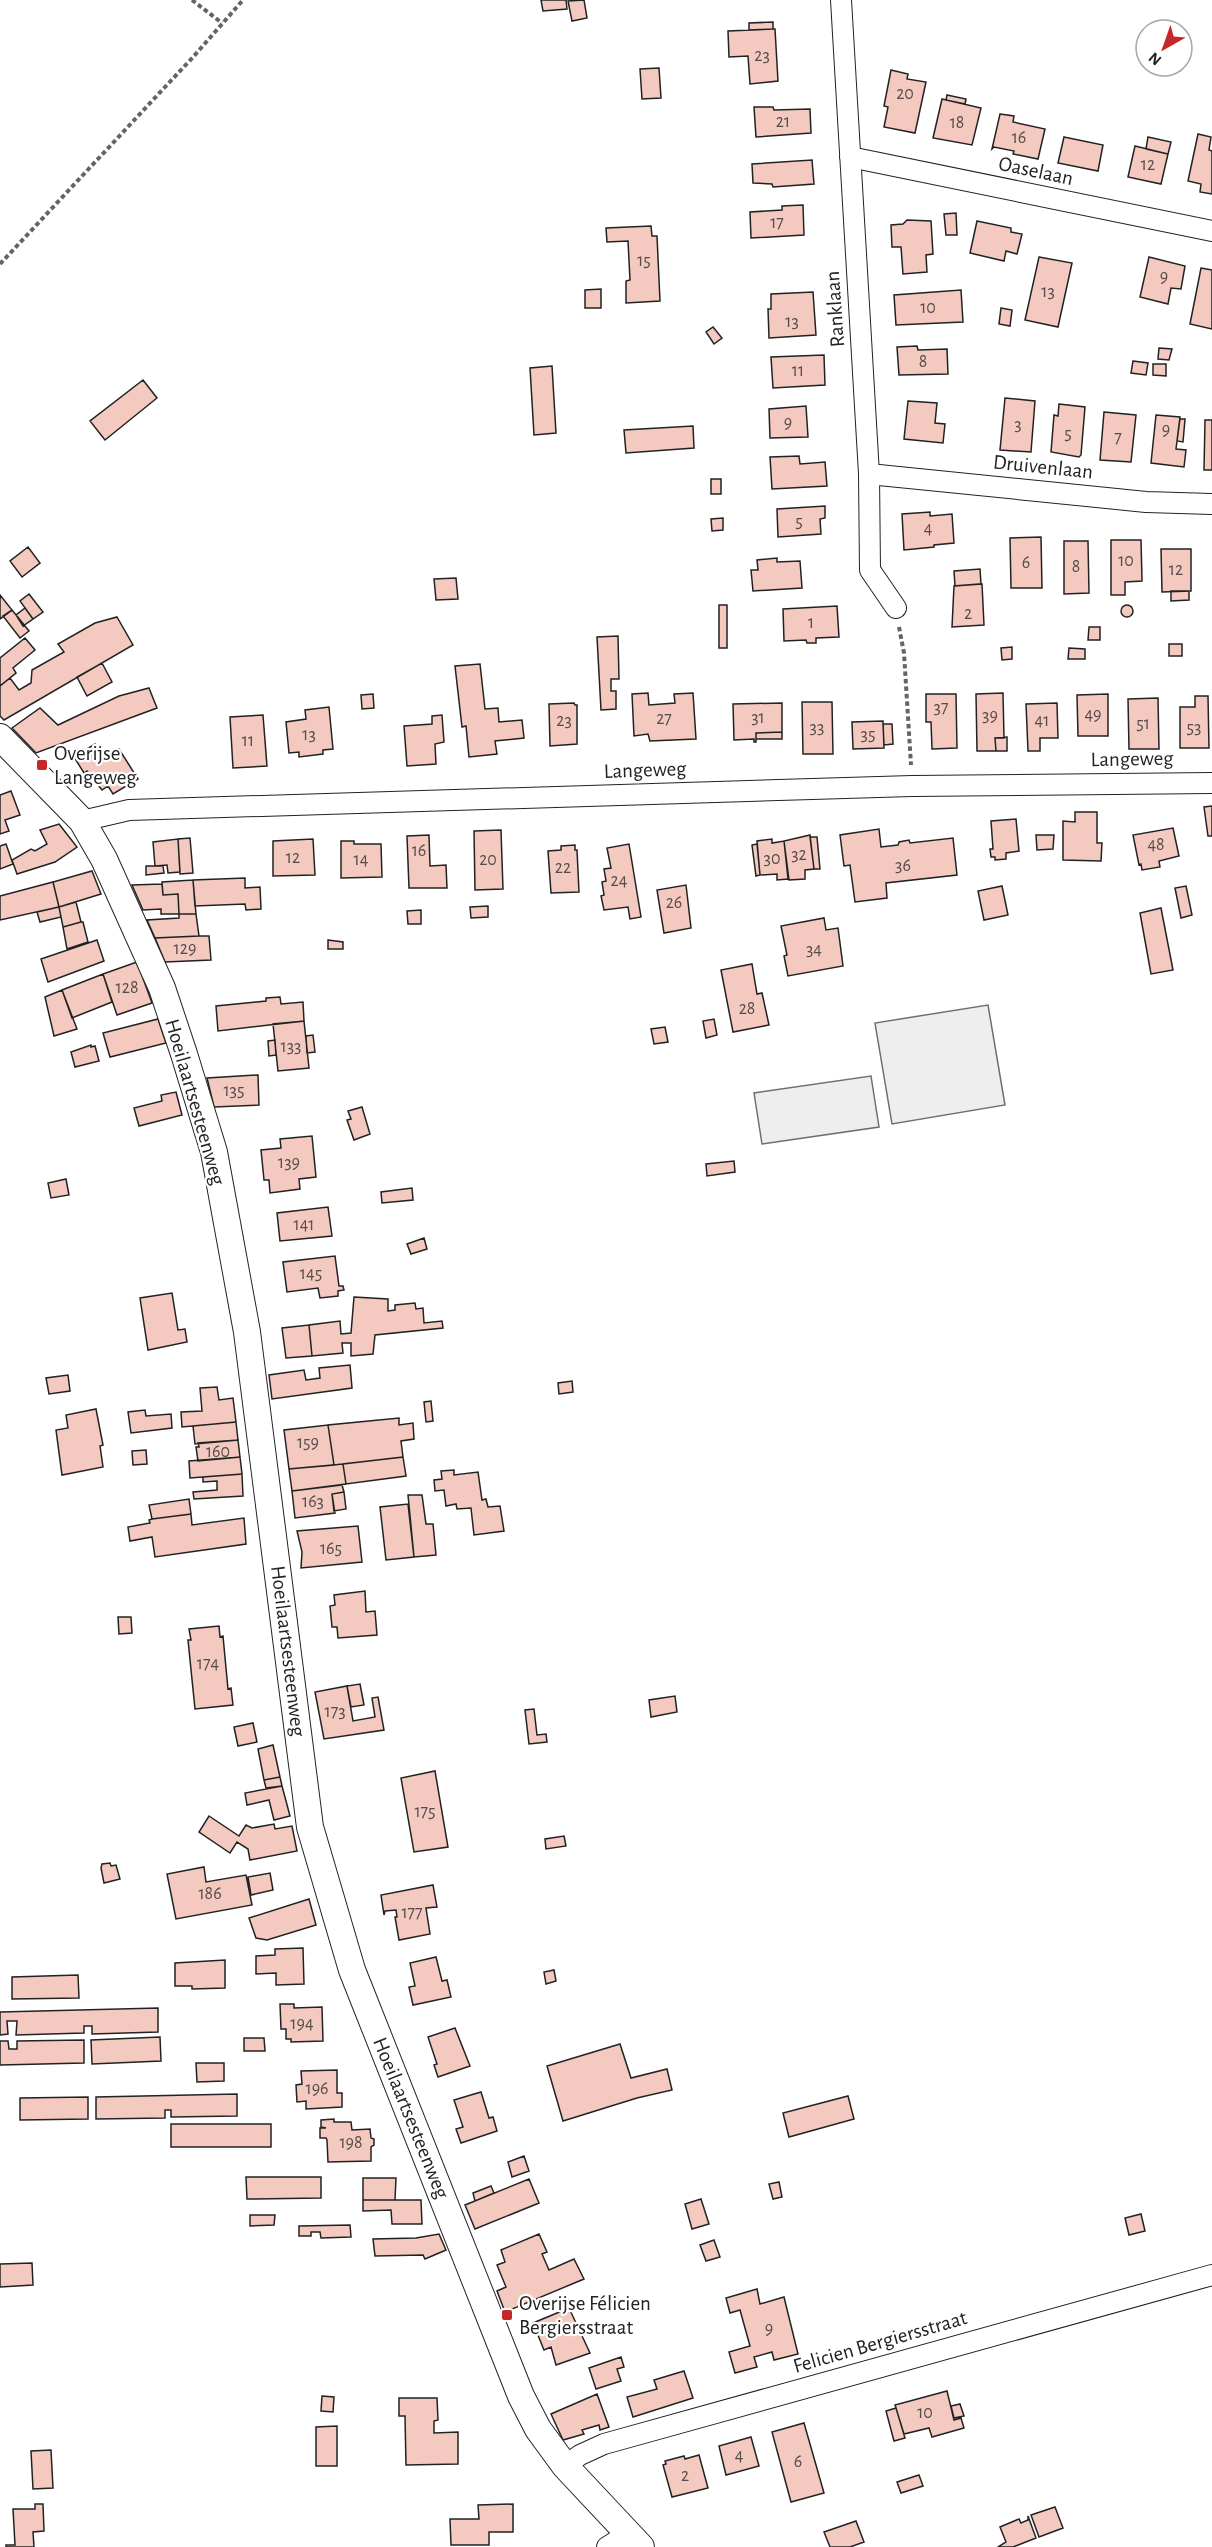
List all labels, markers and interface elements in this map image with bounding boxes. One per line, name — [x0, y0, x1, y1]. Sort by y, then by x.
north arrow — [1134, 18, 1194, 78]
house number: 23 — [754, 47, 770, 65]
text: N — [1146, 49, 1164, 68]
house number: 20 — [896, 85, 914, 103]
house number: 21 — [776, 113, 790, 131]
house number: 18 — [950, 114, 964, 132]
house number: 16 — [1012, 129, 1026, 147]
street label: Oaselaan — [997, 153, 1075, 189]
house number: 12 — [1141, 156, 1155, 174]
house number: 17 — [770, 214, 784, 232]
house number: 15 — [637, 252, 651, 270]
house number: 9 — [1160, 268, 1168, 286]
street label: Ranklaan — [822, 270, 848, 348]
house number: 13 — [1041, 283, 1055, 301]
house number: 10 — [920, 299, 936, 317]
house number: 13 — [785, 313, 799, 331]
house number: 8 — [919, 353, 927, 371]
house number: 11 — [792, 362, 804, 380]
house number: 9 — [784, 414, 792, 432]
house number: 3 — [1014, 416, 1022, 434]
house number: 9 — [1162, 421, 1170, 439]
house number: 5 — [1064, 425, 1072, 443]
house number: 7 — [1114, 429, 1122, 447]
street label: Druivenlaan — [992, 451, 1094, 483]
house number: 5 — [795, 513, 803, 531]
house number: 4 — [924, 520, 933, 538]
house number: 10 — [1118, 552, 1134, 570]
house number: 6 — [1022, 554, 1030, 572]
house number: 8 — [1072, 558, 1080, 576]
house number: 12 — [1169, 561, 1183, 579]
house number: 2 — [964, 605, 972, 623]
house number: 1 — [808, 614, 814, 632]
house number: 37 — [934, 699, 948, 717]
house number: 49 — [1084, 706, 1102, 724]
house number: 39 — [982, 707, 998, 725]
house number: 31 — [751, 709, 765, 727]
house number: 27 — [656, 710, 672, 728]
house number: 23 — [556, 712, 572, 730]
house number: 41 — [1035, 712, 1049, 730]
house number: 51 — [1136, 715, 1150, 733]
house number: 33 — [810, 719, 824, 737]
house number: 53 — [1187, 719, 1201, 737]
house number: 13 — [302, 726, 316, 744]
house number: 35 — [861, 726, 875, 744]
house number: 11 — [242, 732, 254, 750]
place label: Overijse Langeweg — [54, 743, 137, 788]
street label: Langeweg — [1091, 748, 1174, 770]
marker: Overijse Langeweg — [35, 758, 49, 772]
street label: Langeweg — [603, 758, 687, 782]
house number: 48 — [1147, 836, 1165, 854]
house number: 16 — [412, 842, 426, 860]
house number: 32 — [791, 846, 807, 864]
house number: 12 — [286, 849, 300, 867]
house number: 30 — [764, 850, 780, 868]
house number: 14 — [354, 851, 369, 869]
house number: 20 — [479, 851, 497, 869]
house number: 36 — [895, 857, 911, 875]
house number: 22 — [555, 859, 571, 877]
house number: 24 — [611, 872, 628, 890]
house number: 26 — [666, 894, 682, 912]
house number: 129 — [174, 940, 196, 958]
house number: 34 — [806, 941, 822, 959]
house number: 128 — [116, 979, 138, 997]
house number: 28 — [739, 1000, 755, 1018]
street label: Hoeilaartsesteenweg — [161, 1016, 229, 1188]
house number: 133 — [280, 1038, 302, 1056]
house number: 135 — [223, 1082, 245, 1100]
house number: 139 — [278, 1154, 300, 1172]
house number: 141 — [293, 1216, 315, 1234]
house number: 145 — [300, 1265, 322, 1283]
house number: 159 — [297, 1434, 319, 1452]
house number: 160 — [206, 1443, 230, 1461]
house number: 163 — [302, 1493, 324, 1511]
house number: 165 — [320, 1540, 342, 1558]
street label: Hoeilaartsesteenweg — [267, 1564, 309, 1738]
house number: 174 — [197, 1655, 220, 1673]
house number: 173 — [324, 1703, 346, 1721]
house number: 175 — [414, 1803, 436, 1821]
house number: 186 — [198, 1885, 222, 1903]
house number: 177 — [401, 1904, 423, 1922]
house number: 194 — [290, 2015, 314, 2033]
street label: Hoeilaartsesteenweg — [369, 2034, 453, 2202]
house number: 196 — [305, 2080, 329, 2098]
house number: 198 — [339, 2134, 363, 2152]
place label: Overijse Félicien Bergiersstraat — [519, 2293, 651, 2338]
street label: Felicien Bergiersstraat — [791, 2307, 970, 2377]
marker: Overijse Félicien Bergiersstraat — [500, 2308, 514, 2322]
house number: 9 — [765, 2320, 773, 2338]
house number: 10 — [917, 2404, 933, 2422]
house number: 4 — [735, 2447, 744, 2465]
house number: 6 — [794, 2453, 802, 2471]
house number: 2 — [681, 2467, 689, 2485]

